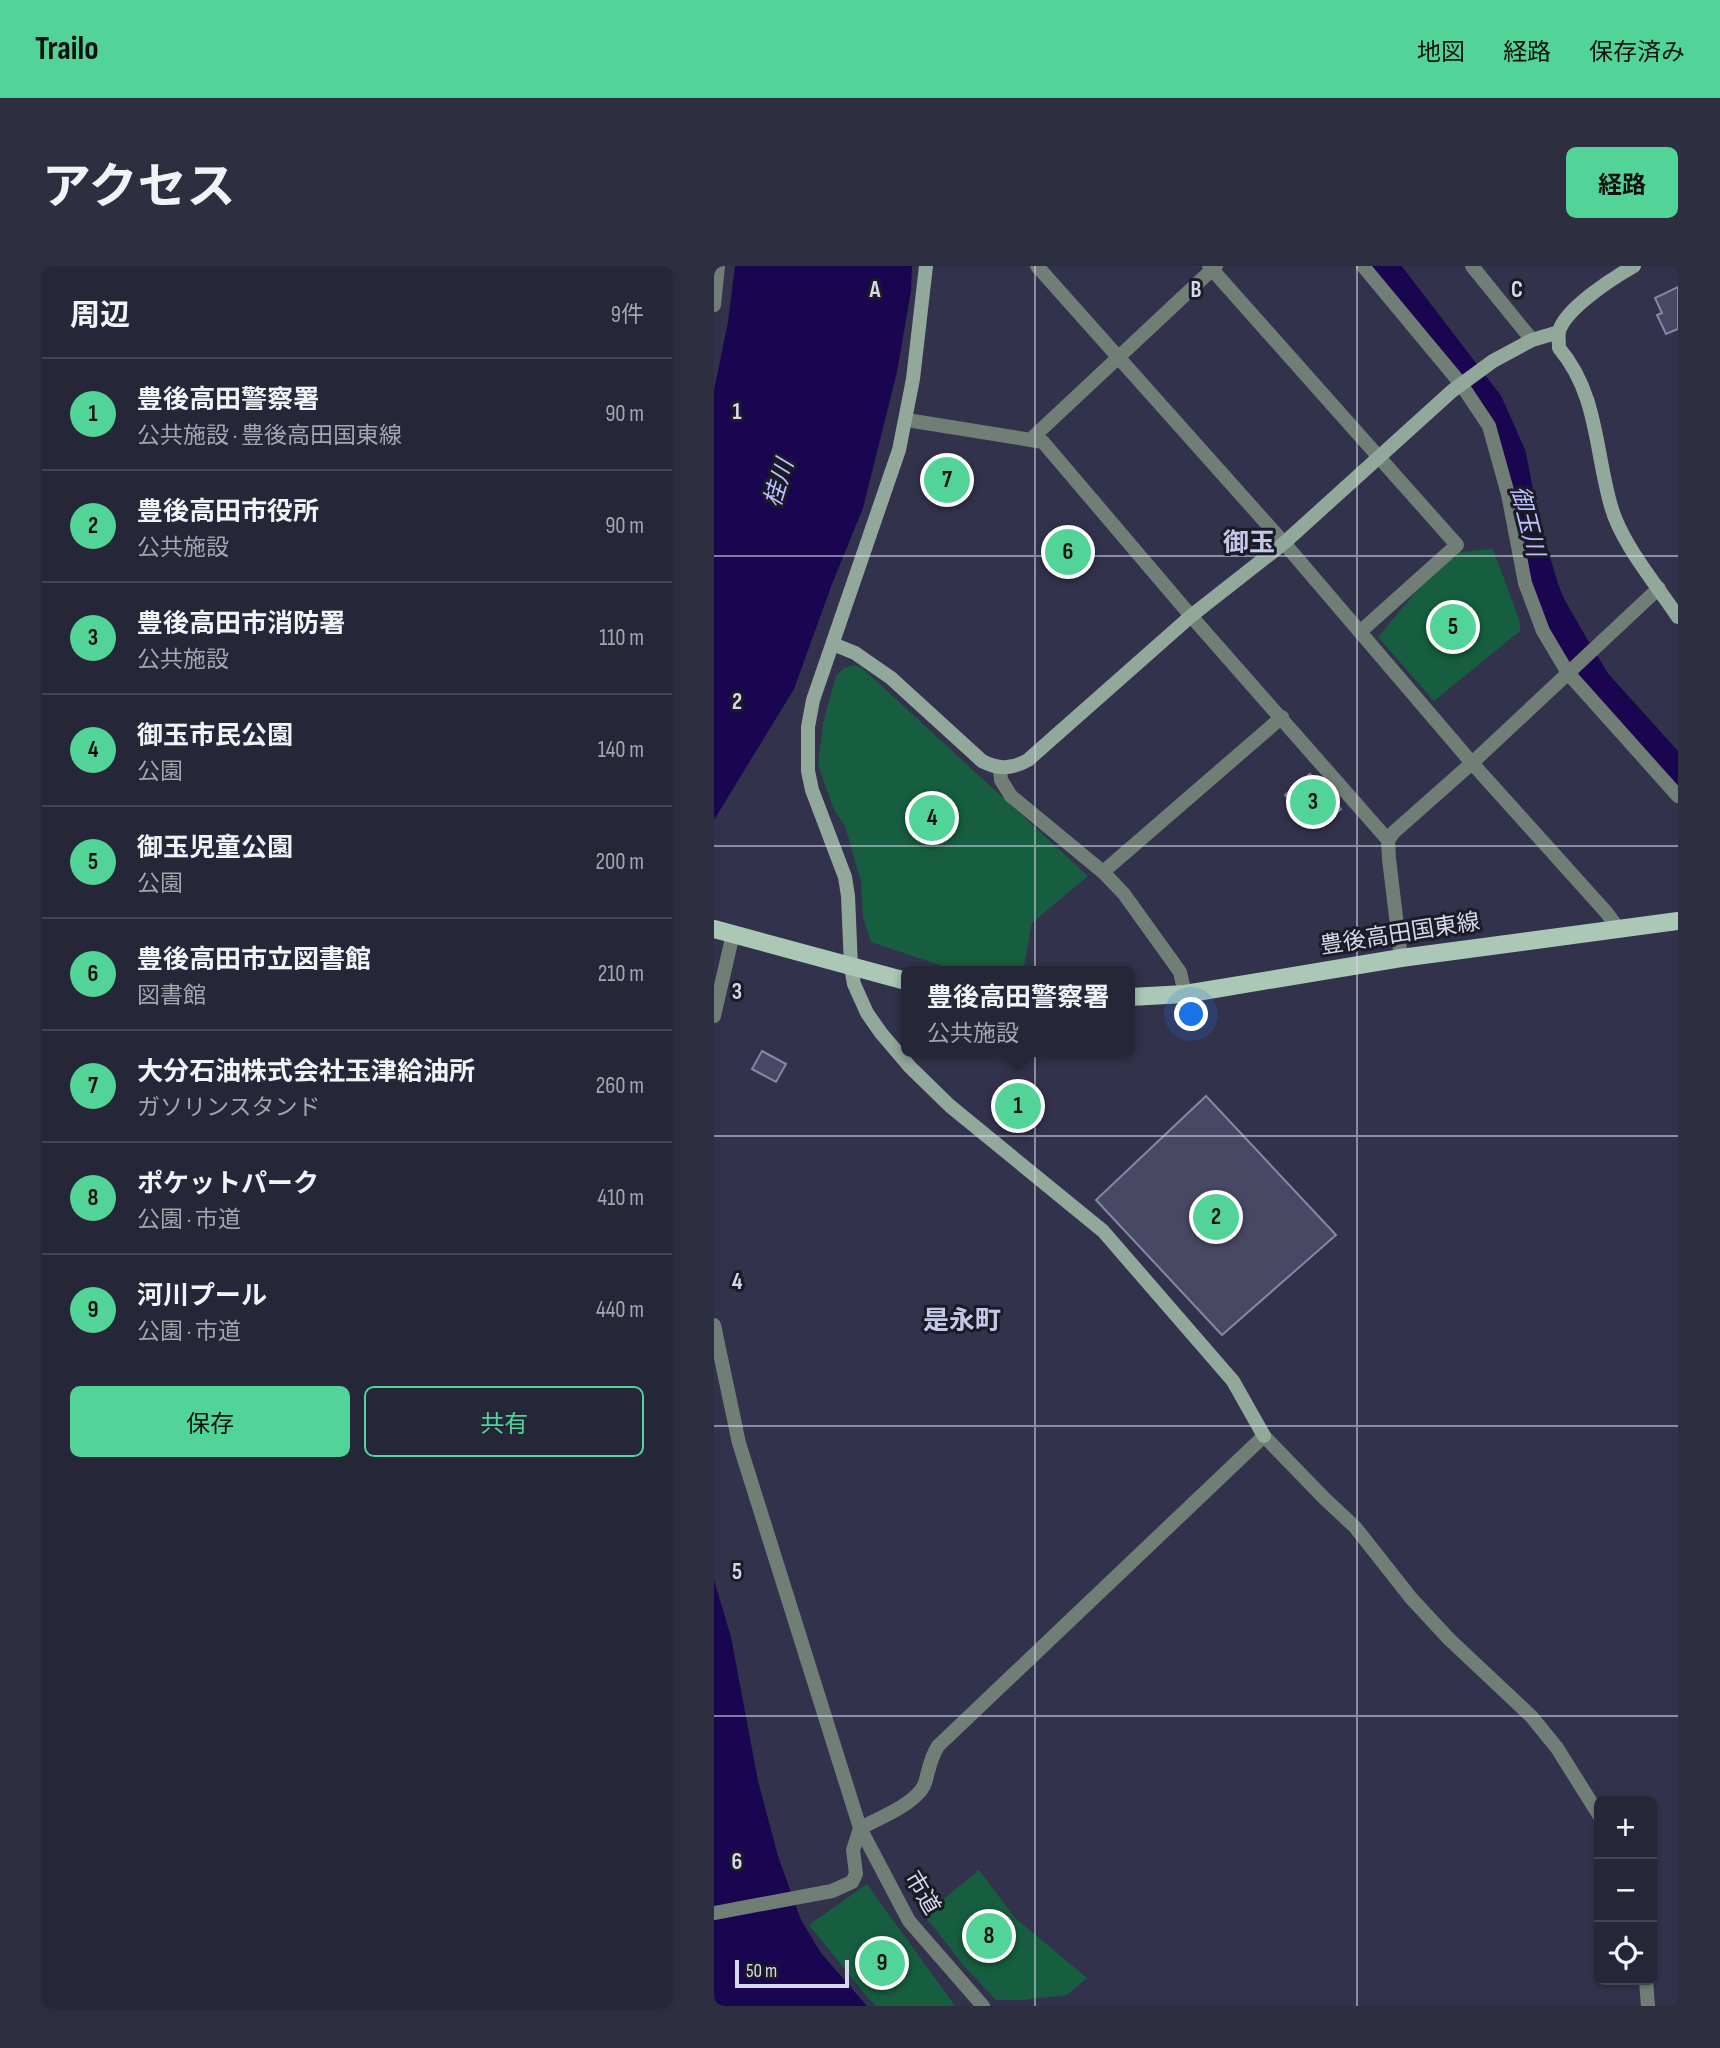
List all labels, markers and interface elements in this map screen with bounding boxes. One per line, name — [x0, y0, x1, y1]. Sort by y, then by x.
text: Trailo — [35, 29, 99, 69]
text: 地図 — [1417, 38, 1465, 67]
text: 経路 — [1503, 38, 1551, 67]
text: 保存済み — [1589, 38, 1685, 67]
button: 経路 — [1566, 147, 1678, 218]
text: アクセス — [42, 159, 236, 218]
text: A — [869, 276, 882, 304]
text: B — [1191, 276, 1202, 304]
text: C — [1511, 276, 1523, 304]
text: 周辺 — [70, 298, 130, 334]
text: 9件 — [611, 301, 644, 329]
text: 豊後高田警察署 — [137, 385, 319, 416]
text: 1 — [732, 398, 742, 426]
text: 1 — [88, 400, 98, 428]
text: 90 m — [605, 400, 644, 428]
text: 公共施設 · 豊後高田国東線 — [137, 422, 402, 450]
water label: 桂川 — [758, 453, 801, 510]
pin: 7 — [924, 454, 970, 506]
water label: 御玉川 — [1504, 483, 1551, 562]
text: 豊後高田市役所 — [137, 497, 319, 528]
text: 2 — [88, 512, 98, 540]
text: 90 m — [605, 512, 644, 540]
pin: 6 — [1045, 526, 1091, 578]
district label: 御玉 — [1223, 528, 1275, 559]
text: 公共施設 — [137, 534, 229, 562]
pin: 5 — [1430, 601, 1476, 653]
text: 豊後高田市消防署 — [137, 609, 345, 640]
text: 3 — [88, 624, 98, 652]
text: 110 m — [599, 624, 644, 652]
text: 公共施設 — [137, 646, 229, 674]
text: 2 — [732, 688, 742, 716]
text: 御玉市民公園 — [137, 721, 293, 752]
text: 4 — [88, 736, 98, 764]
text: 140 m — [598, 736, 644, 764]
text: 公園 — [137, 758, 183, 786]
pin: 3 — [1290, 776, 1336, 828]
pin: 4 — [909, 792, 955, 844]
text: 御玉児童公園 — [137, 833, 293, 864]
text: 5 — [88, 848, 98, 876]
text: 200 m — [596, 848, 644, 876]
text: 公園 — [137, 870, 183, 898]
street label: 豊後高田国東線 — [1318, 908, 1482, 960]
text: 豊後高田市立図書館 — [137, 945, 371, 976]
text: 6 — [88, 960, 98, 988]
text: 210 m — [598, 960, 644, 988]
popup — [901, 966, 1135, 1057]
text: 3 — [732, 978, 742, 1006]
text: 図書館 — [137, 982, 206, 1010]
text: 豊後高田警察署 — [927, 983, 1109, 1014]
your location — [1174, 997, 1208, 1031]
text: 公共施設 — [927, 1020, 1019, 1048]
text: 大分石油株式会社玉津給油所 — [137, 1057, 475, 1088]
text: 7 — [88, 1072, 98, 1100]
text: 260 m — [596, 1072, 644, 1100]
pin: 1 — [995, 1080, 1041, 1132]
text: ガソリンスタンド — [137, 1094, 321, 1122]
text: ポケットパーク — [137, 1169, 319, 1200]
text: 8 — [88, 1184, 98, 1212]
text: 410 m — [598, 1184, 644, 1212]
pin: 2 — [1193, 1191, 1239, 1243]
text: 公園 · 市道 — [137, 1206, 241, 1234]
text: 4 — [732, 1268, 743, 1296]
text: 河川プール — [137, 1281, 267, 1312]
text: 9 — [88, 1296, 98, 1324]
text: 440 m — [596, 1296, 644, 1324]
district label: 是永町 — [923, 1306, 1001, 1337]
text: 公園 · 市道 — [137, 1318, 241, 1346]
button: 保存 — [70, 1386, 350, 1457]
button: 共有 — [364, 1386, 644, 1457]
text: 5 — [732, 1558, 742, 1586]
map controls — [1594, 1796, 1657, 1985]
button: + — [1594, 1796, 1657, 1859]
text: 6 — [732, 1848, 742, 1876]
button: − — [1594, 1859, 1657, 1922]
street label: 市道 — [898, 1866, 946, 1920]
pin: 8 — [966, 1910, 1012, 1962]
button: locate — [1594, 1922, 1657, 1985]
pin: 9 — [859, 1937, 905, 1989]
scale bar — [735, 1957, 849, 1989]
text: 50 m — [746, 1960, 777, 1983]

